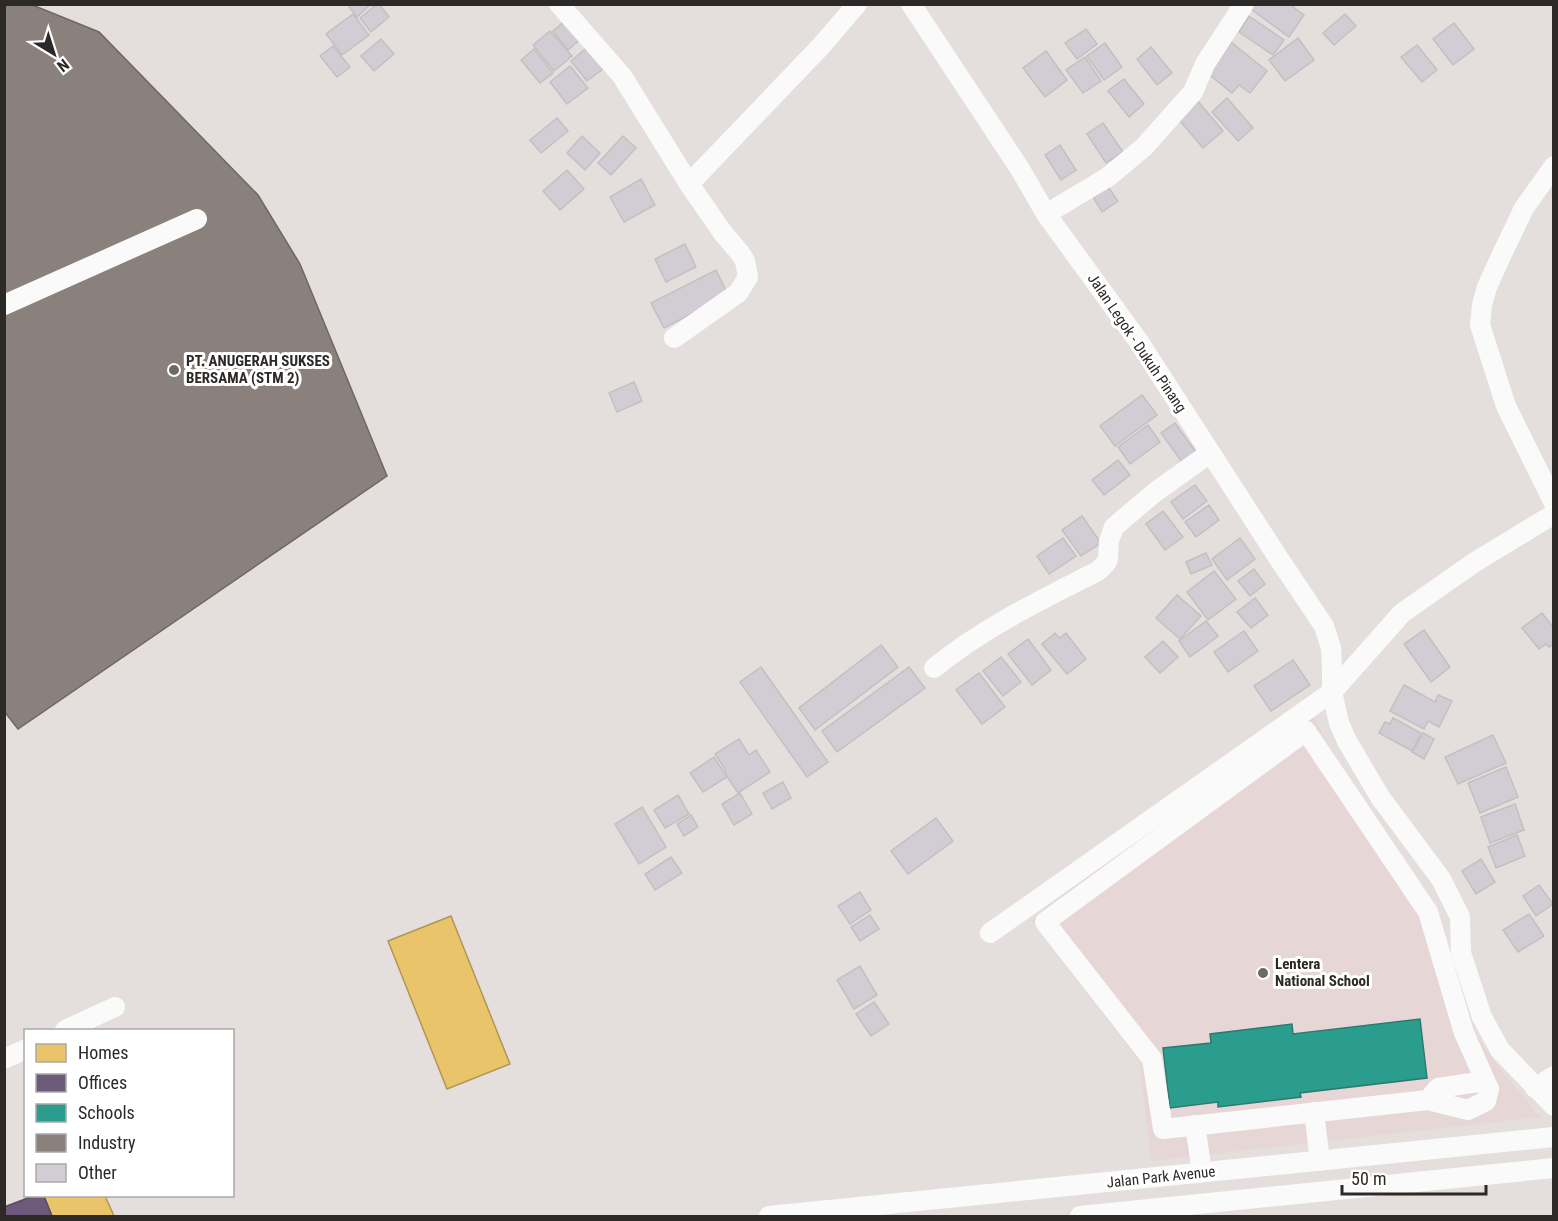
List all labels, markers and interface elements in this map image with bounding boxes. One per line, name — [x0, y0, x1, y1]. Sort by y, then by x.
north arrow — [24, 24, 84, 84]
text: N — [53, 55, 73, 76]
street label: Jalan Legok - Dukuh Pinang — [1084, 270, 1190, 416]
place label: PT. ANUGERAH SUKSES BERSAMA (STM 2) — [186, 352, 330, 387]
marker: PT. ANUGERAH SUKSES BERSAMA (STM 2) — [167, 363, 181, 377]
place label: Lentera National School — [1275, 955, 1370, 990]
marker: Lentera National School — [1256, 966, 1270, 980]
legend — [24, 1029, 234, 1197]
text: Homes — [78, 1042, 128, 1063]
text: Offices — [78, 1072, 127, 1093]
text: Schools — [78, 1102, 135, 1123]
text: Industry — [78, 1132, 136, 1153]
scale bar — [1342, 1158, 1486, 1196]
text: Other — [78, 1162, 117, 1183]
street label: Jalan Park Avenue — [1106, 1162, 1216, 1192]
text: 50 m — [1351, 1168, 1386, 1189]

